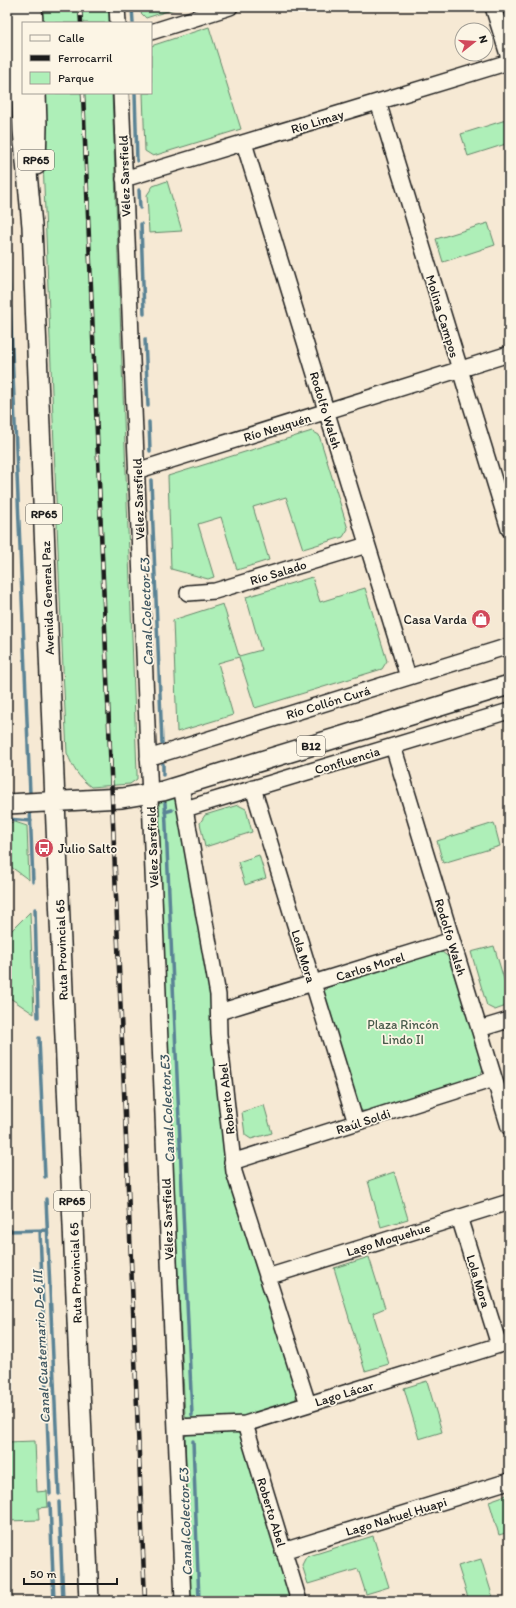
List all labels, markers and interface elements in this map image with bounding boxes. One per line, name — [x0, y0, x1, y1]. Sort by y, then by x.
legend — [22, 22, 152, 94]
north arrow — [454, 22, 494, 62]
text: Calle — [58, 31, 85, 45]
text: N — [476, 34, 490, 45]
text: Ferrocarril — [58, 51, 113, 65]
text: Parque — [58, 71, 94, 85]
street label: Río Limay — [289, 106, 345, 137]
street label: Vélez Sarsfield — [116, 135, 133, 217]
road number: RP65 — [18, 150, 54, 170]
street label: Molina Campos — [423, 273, 462, 360]
street label: Rodolfo Walsh — [307, 370, 344, 451]
street label: Río Neuquén — [242, 410, 313, 445]
street label: Vélez Sarsfield — [130, 458, 147, 540]
road number: RP65 — [26, 504, 62, 524]
street label: Avenida General Paz — [38, 541, 57, 655]
water label: Canal Colector E3 — [136, 556, 157, 666]
street label: Río Salado — [248, 557, 309, 588]
shop icon: Casa Varda — [470, 608, 492, 630]
place label: Casa Varda — [404, 612, 467, 627]
street label: Río Collón Curá — [284, 682, 372, 722]
road number: B12 — [297, 736, 325, 756]
street label: Confluencia — [313, 743, 382, 777]
street label: Vélez Sarsfield — [144, 806, 161, 888]
bus stop icon: Julio Salto — [33, 837, 55, 859]
place label: Julio Salto — [58, 841, 118, 856]
street label: Rodolfo Walsh — [432, 897, 469, 978]
street label: Ruta Provincial 65 — [52, 899, 71, 1001]
street label: Lola Mora — [288, 928, 319, 985]
street label: Carlos Morel — [334, 949, 407, 984]
park label: Plaza Rincón Lindo II — [367, 1017, 439, 1047]
water label: Canal Colector E3 — [156, 1053, 179, 1163]
street label: Roberto Abel — [215, 1062, 238, 1135]
street label: Raúl Soldi — [334, 1106, 392, 1137]
street label: Vélez Sarsfield — [159, 1178, 176, 1260]
road number: RP65 — [54, 1191, 90, 1211]
street label: Lago Moquehue — [344, 1220, 432, 1259]
street label: Ruta Provincial 65 — [66, 1222, 85, 1324]
street label: Lola Mora — [463, 1253, 494, 1310]
water label: Canal Cuaternario D-6 III — [29, 1268, 54, 1424]
street label: Lago Lácar — [313, 1377, 376, 1410]
water label: Canal Colector E3 — [175, 1466, 196, 1576]
street label: Roberto Abel — [254, 1476, 289, 1549]
street label: Lago Nahuel Huapi — [344, 1494, 448, 1539]
scale bar — [24, 1560, 117, 1586]
text: 50 m — [30, 1567, 56, 1581]

